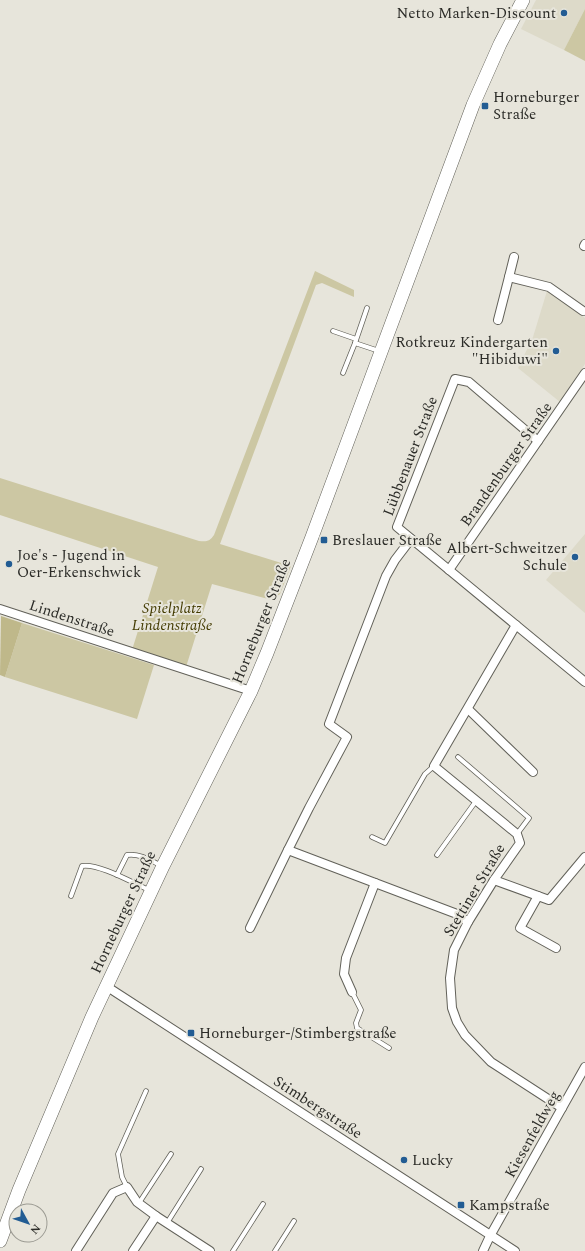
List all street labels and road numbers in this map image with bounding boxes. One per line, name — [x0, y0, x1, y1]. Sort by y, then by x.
street label: Lübbenauer Straße — [377, 393, 444, 519]
street label: Brandenburger Straße — [455, 397, 558, 531]
street label: Horneburger Straße — [226, 555, 297, 687]
street label: Lindenstraße — [26, 594, 118, 643]
street label: Stettiner Straße — [438, 839, 511, 941]
street label: Horneburger Straße — [85, 847, 162, 977]
street label: Stimbergstraße — [269, 1070, 367, 1145]
street label: Kiesenfeldweg — [499, 1086, 566, 1182]

